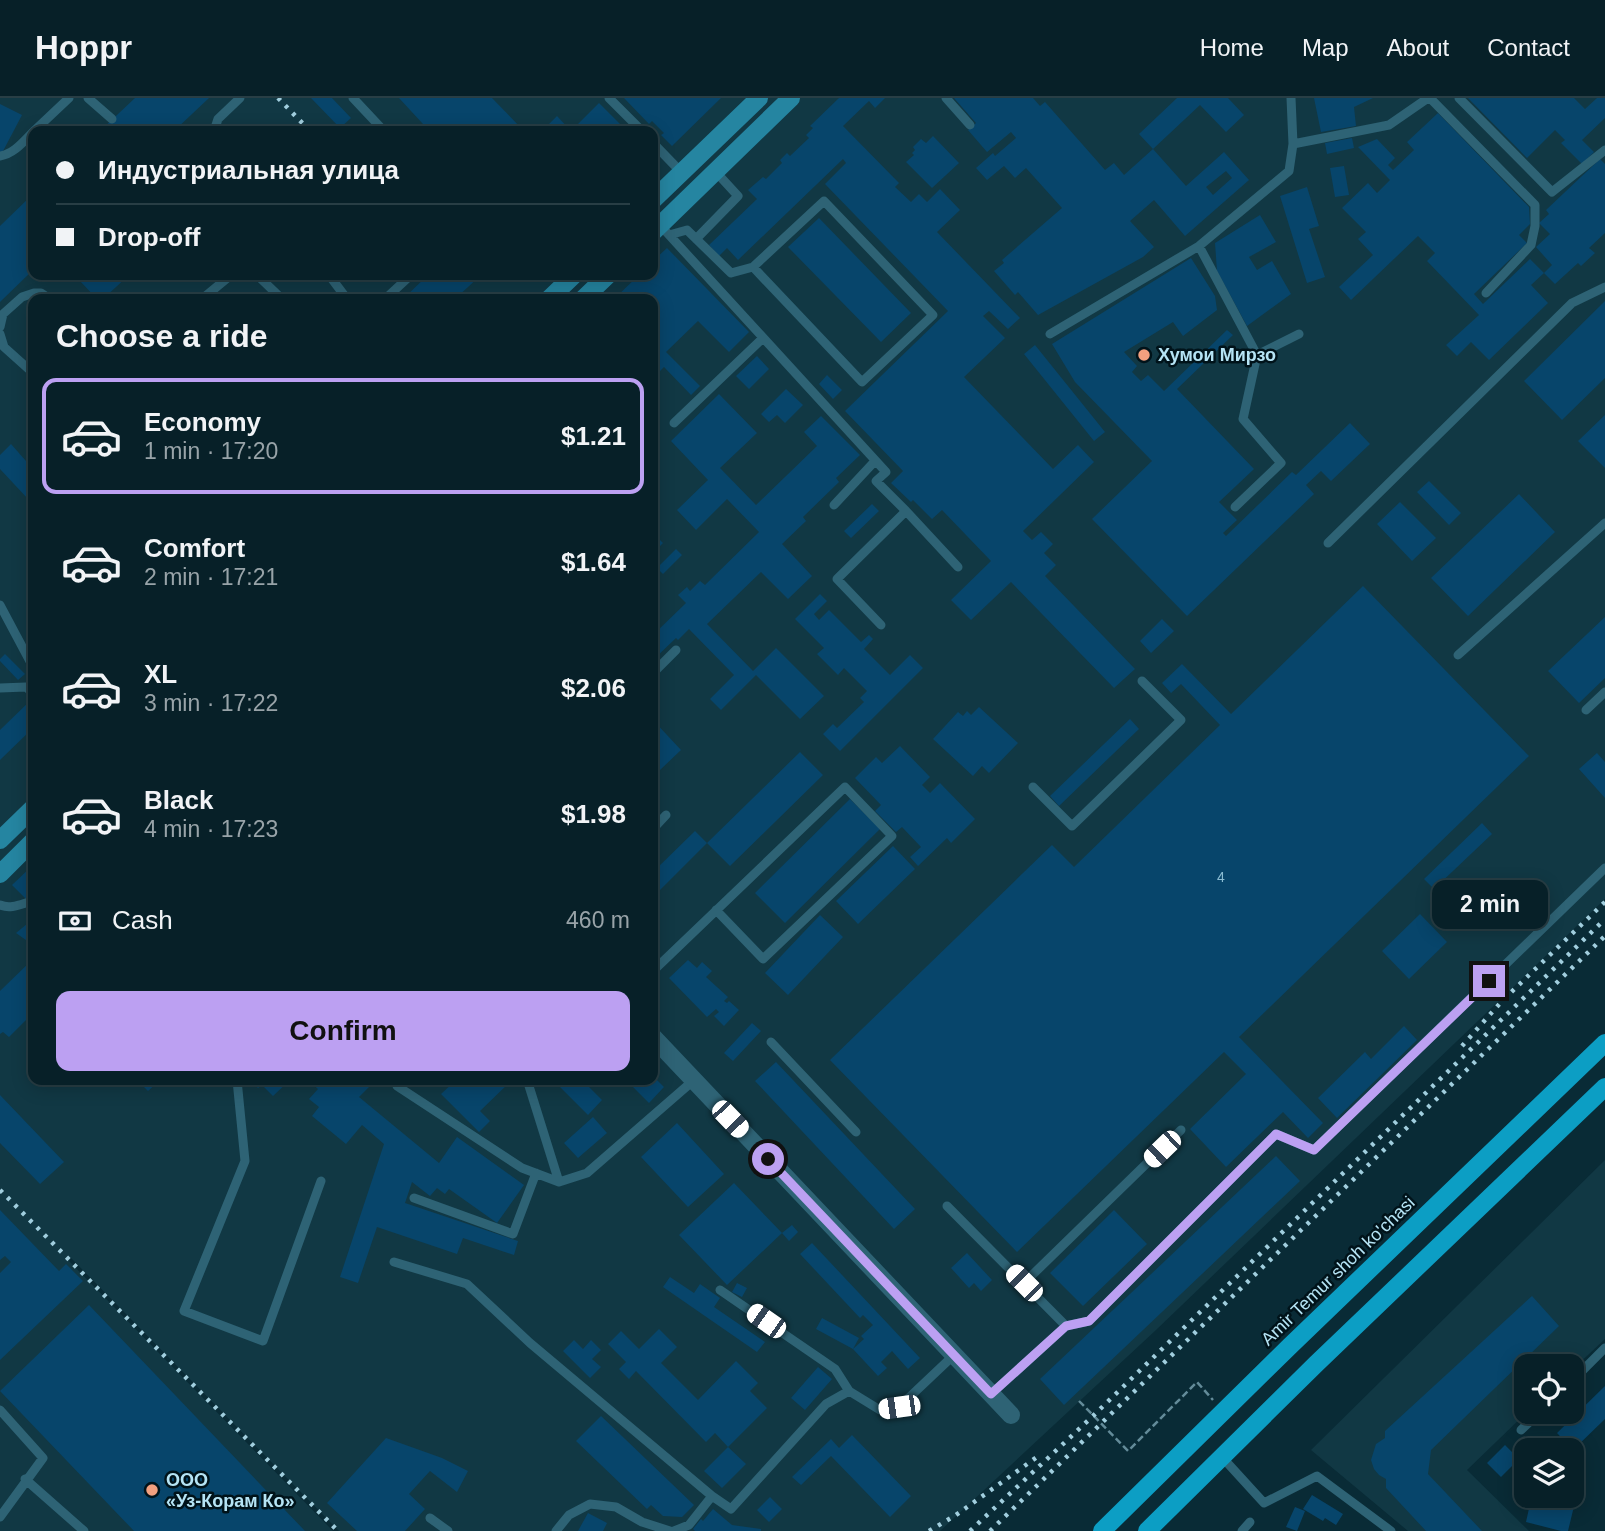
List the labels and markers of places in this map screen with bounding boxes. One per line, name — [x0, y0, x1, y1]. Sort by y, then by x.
place label: Хумои Мирзо — [1158, 345, 1276, 365]
marker: Хумои Мирзо — [1136, 347, 1152, 363]
place label: ООО «Уз-Корам Ко» — [166, 1470, 295, 1511]
marker: ООО «Уз-Корам Ко» — [144, 1482, 160, 1498]

